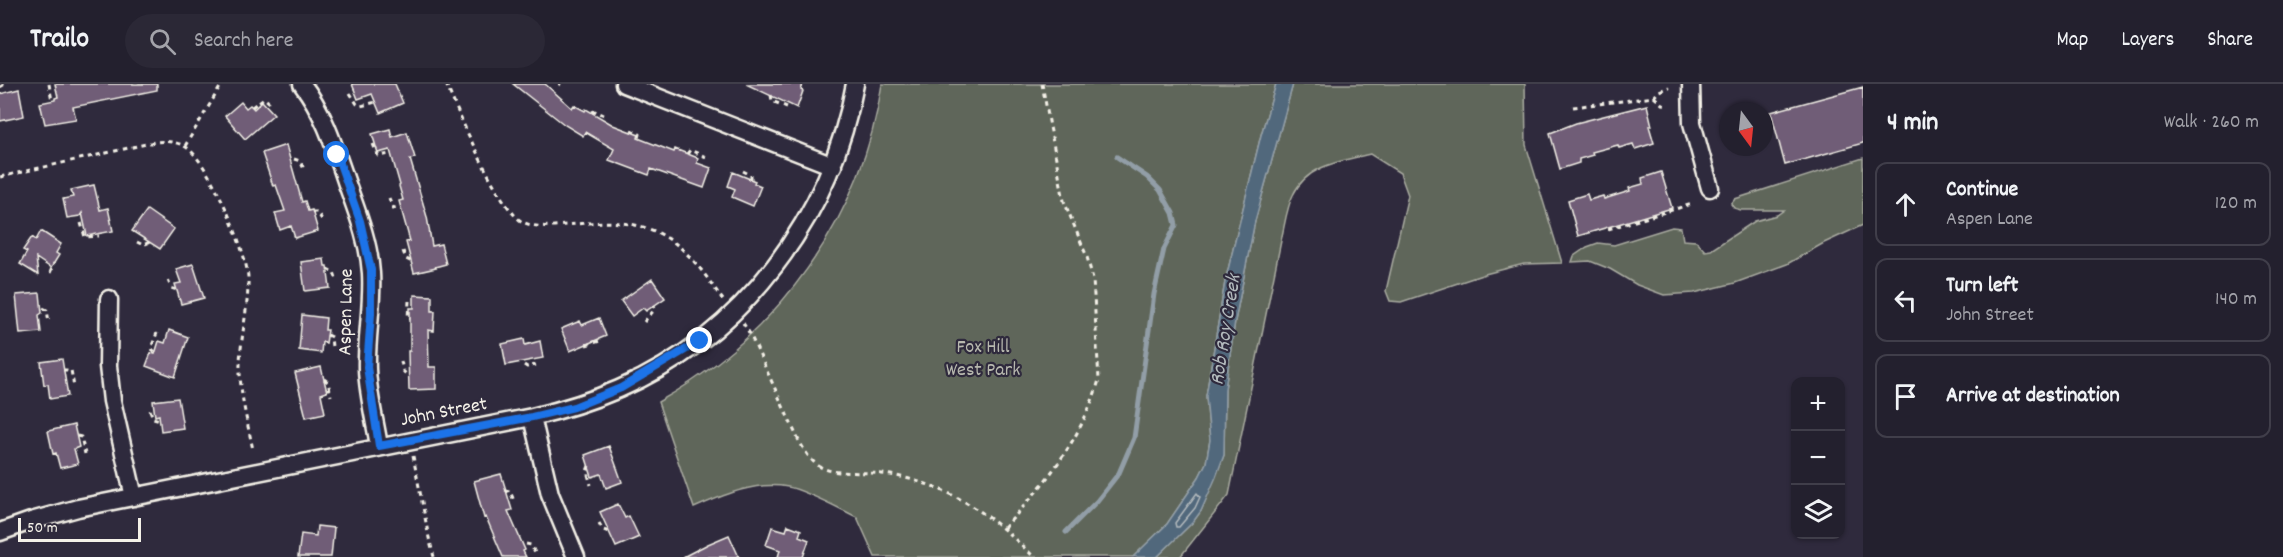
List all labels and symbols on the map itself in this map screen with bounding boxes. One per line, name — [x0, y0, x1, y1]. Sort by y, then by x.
north arrow — [1719, 102, 1773, 156]
route start — [323, 141, 349, 167]
street label: Aspen Lane — [332, 268, 362, 356]
water label: Rob Roy Creek — [1203, 270, 1251, 387]
route end — [686, 327, 712, 353]
park label: Fox Hill West Park — [946, 334, 1020, 385]
street label: John Street — [398, 391, 490, 435]
scale bar — [18, 515, 141, 542]

